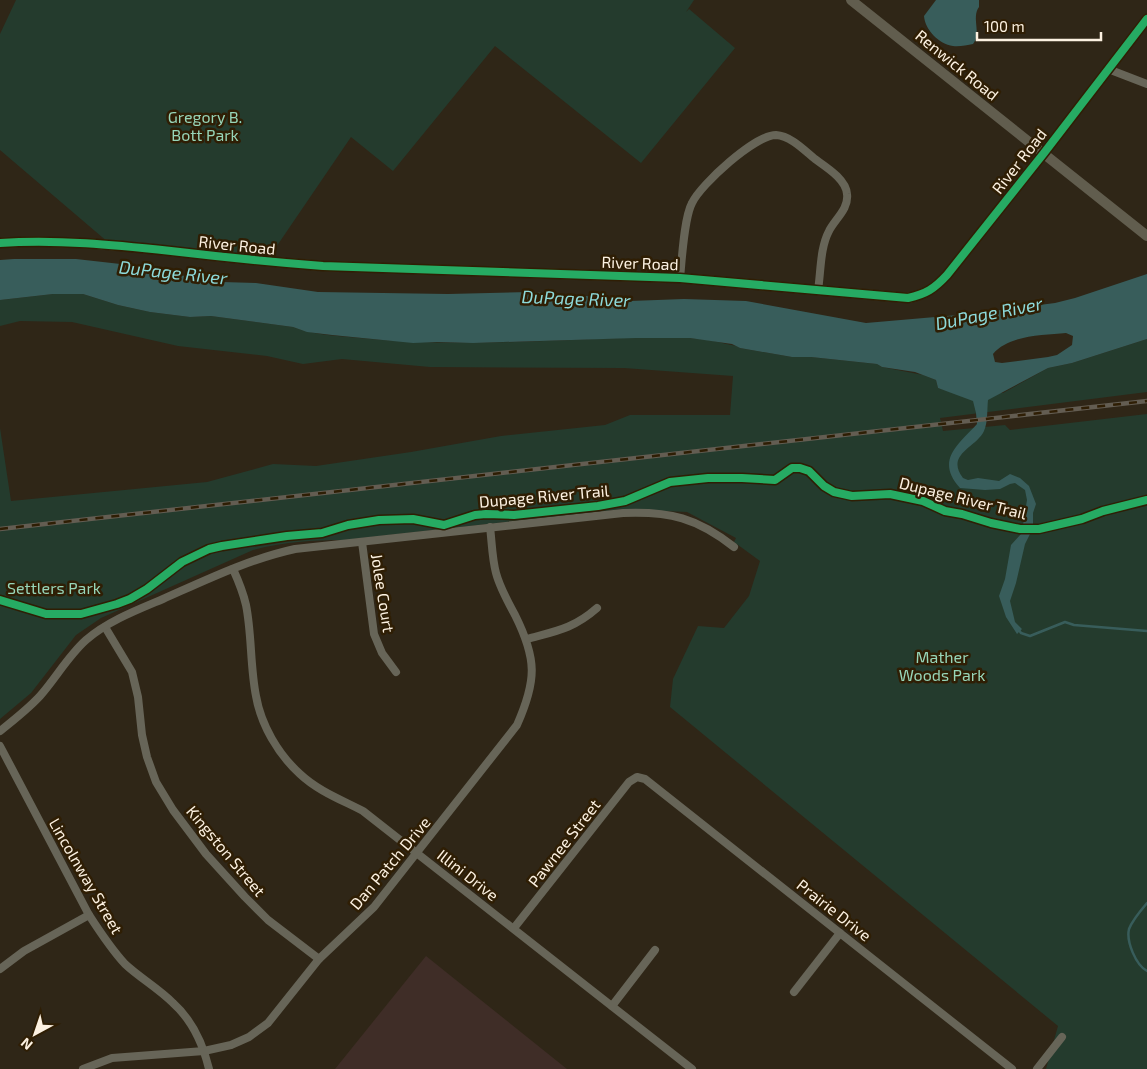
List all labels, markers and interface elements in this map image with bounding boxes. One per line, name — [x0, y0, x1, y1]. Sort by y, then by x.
scale bar — [977, 10, 1101, 42]
text: 100 m — [984, 17, 1025, 35]
street label: Renwick Road — [912, 25, 1003, 104]
park label: Gregory B. Bott Park — [168, 107, 242, 144]
street label: River Road — [987, 124, 1050, 197]
street label: River Road — [198, 231, 276, 258]
street label: River Road — [601, 252, 679, 273]
water label: DuPage River — [118, 255, 229, 289]
water label: DuPage River — [521, 285, 632, 311]
water label: DuPage River — [933, 292, 1045, 334]
street label: Dupage River Trail — [897, 472, 1029, 523]
street label: Dupage River Trail — [478, 480, 610, 511]
street label: Jolee Court — [368, 552, 399, 634]
park label: Settlers Park — [7, 578, 101, 597]
park label: Mather Woods Park — [899, 647, 985, 684]
street label: Pawnee Street — [524, 795, 604, 890]
street label: Kingston Street — [183, 802, 270, 900]
street label: Dan Patch Drive — [345, 812, 434, 913]
street label: Lincolnway Street — [46, 815, 127, 937]
street label: Illini Drive — [434, 845, 503, 904]
street label: Prairie Drive — [793, 875, 875, 945]
north arrow — [10, 1009, 60, 1059]
text: N — [17, 1035, 36, 1054]

